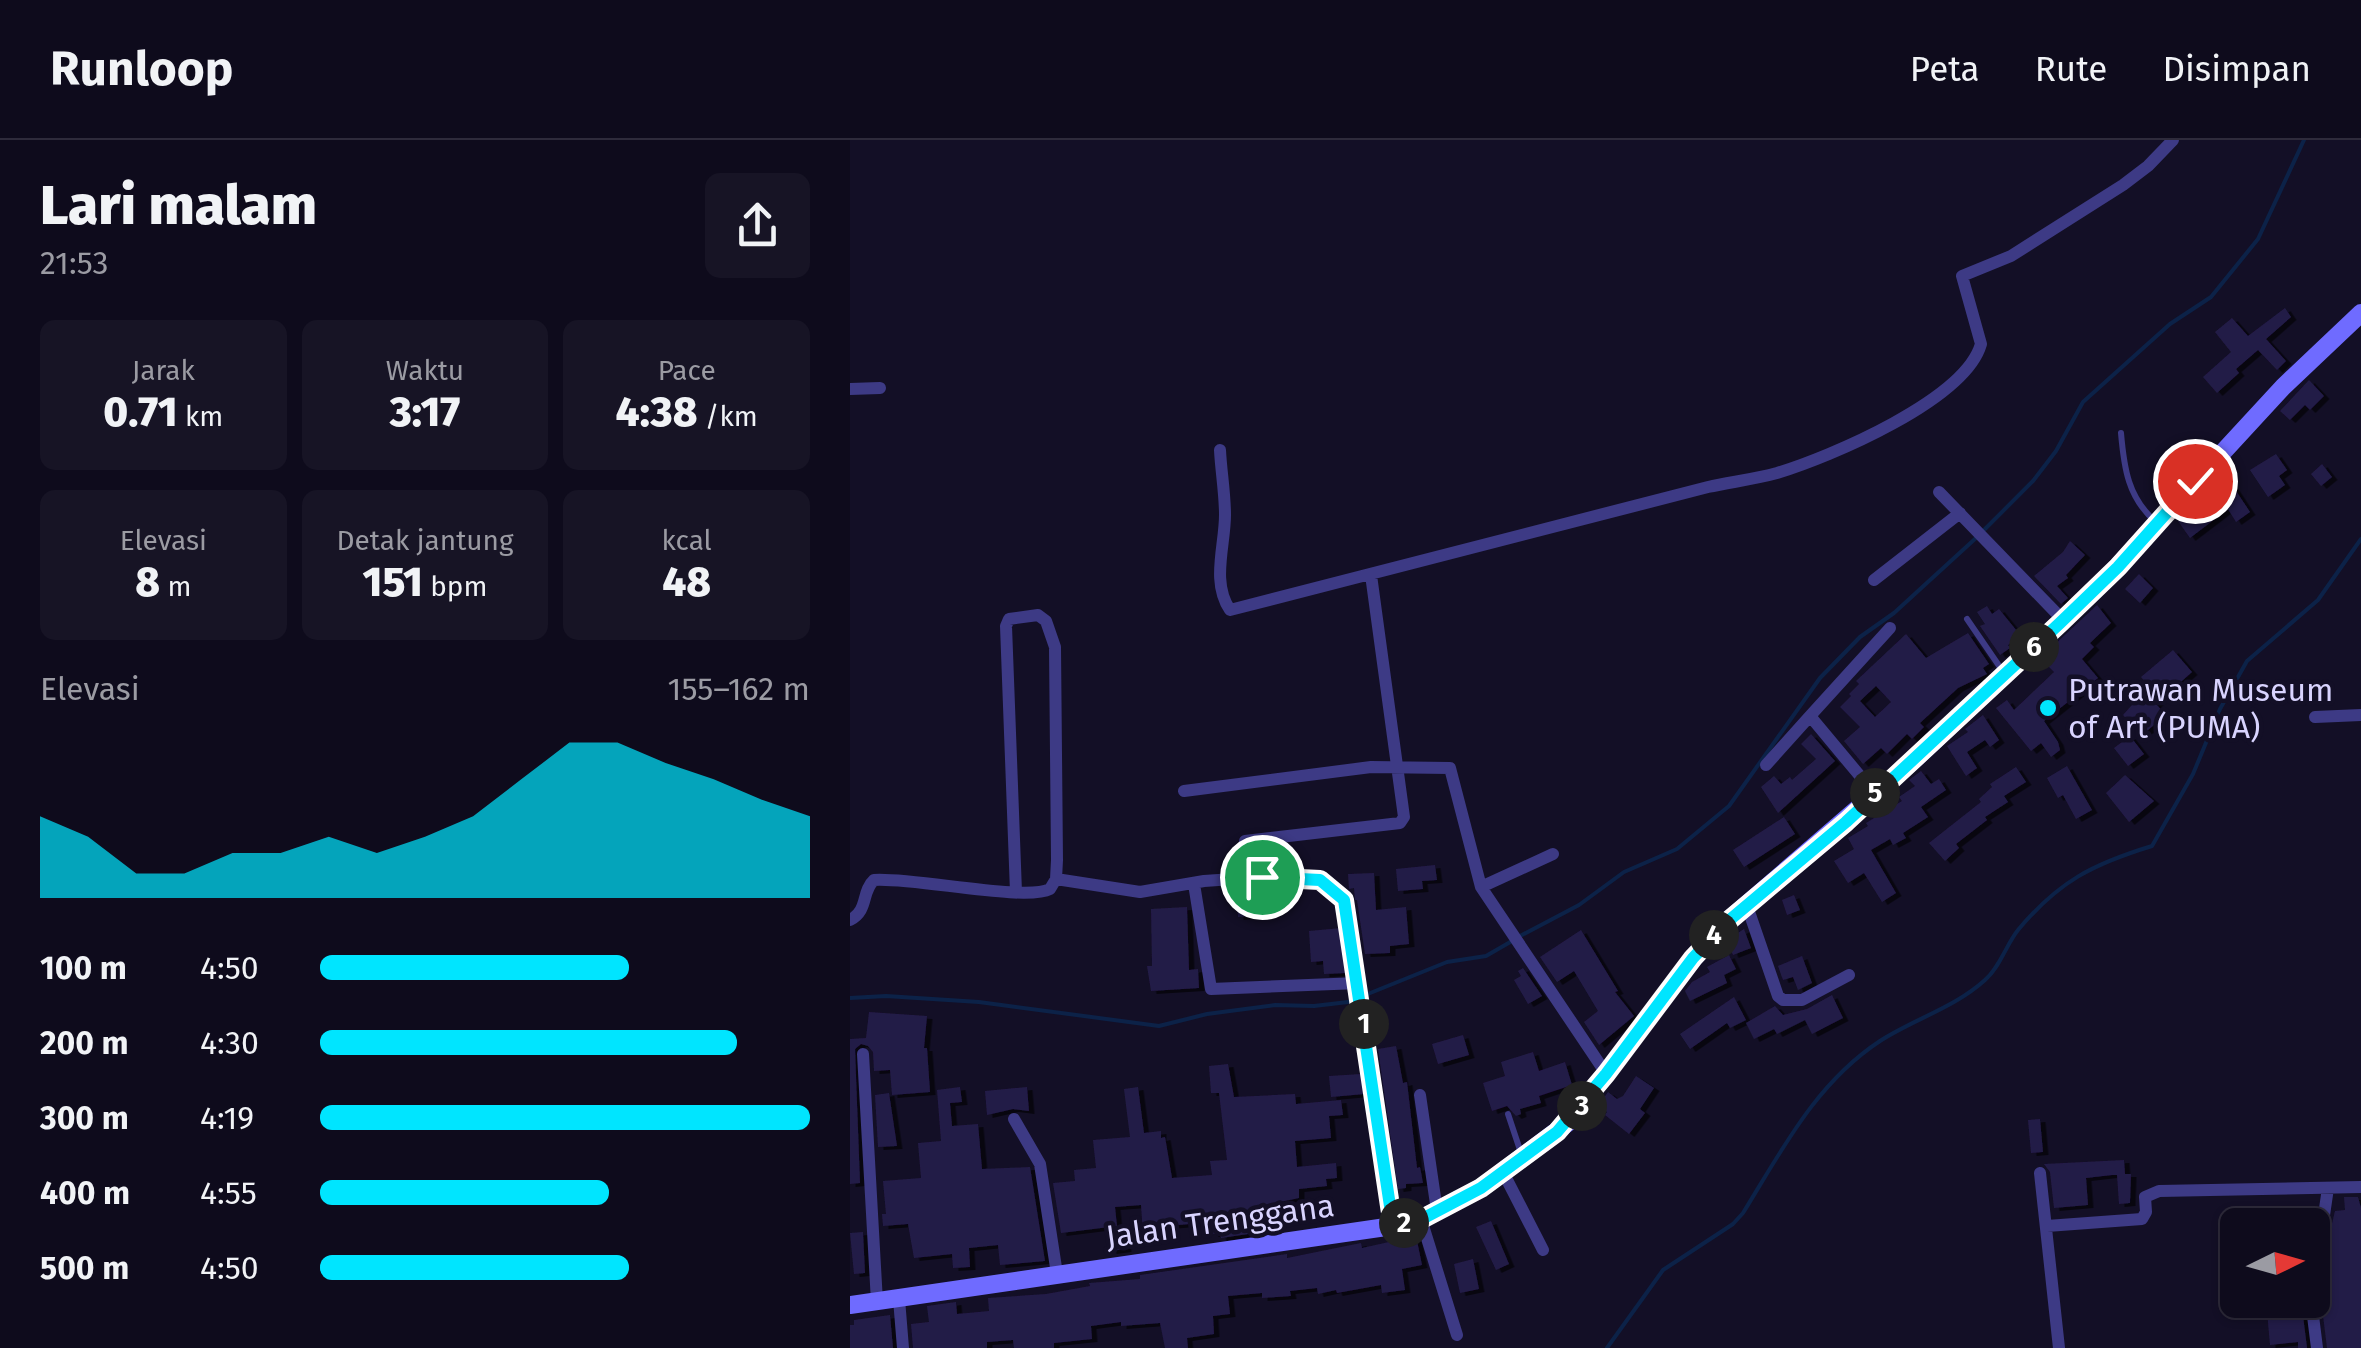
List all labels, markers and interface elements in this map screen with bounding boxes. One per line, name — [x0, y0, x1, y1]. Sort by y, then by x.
text: Runloop — [50, 40, 234, 98]
text: Peta — [1910, 48, 1980, 90]
text: Rute — [2035, 48, 2107, 90]
text: Disimpan — [2162, 48, 2311, 90]
text: Lari malam — [40, 173, 317, 239]
button: share — [705, 173, 810, 278]
text: 21:53 — [40, 244, 108, 282]
text: Jarak — [132, 354, 195, 387]
text: Waktu — [386, 354, 464, 387]
text: Pace — [658, 354, 716, 387]
text: 0.71 — [103, 387, 178, 437]
text: 3:17 — [390, 387, 460, 437]
text: 4:38 — [616, 387, 697, 437]
text: km — [178, 400, 223, 433]
text: /km — [697, 400, 758, 433]
pin — [2153, 439, 2238, 524]
icon: check — [2168, 454, 2223, 509]
text: Elevasi — [120, 524, 207, 557]
text: Detak jantung — [336, 524, 514, 557]
text: kcal — [661, 524, 712, 557]
text: 8 — [135, 557, 160, 607]
text: 151 — [363, 557, 423, 607]
text: 48 — [662, 557, 711, 607]
text: m — [160, 570, 191, 603]
text: bpm — [423, 570, 487, 603]
pin: 6 — [2009, 622, 2059, 672]
text: 6 — [2026, 630, 2042, 663]
text: Elevasi — [40, 670, 140, 708]
text: 155–162 m — [668, 670, 810, 708]
place label: Putrawan Museum of Art (PUMA) — [2068, 671, 2334, 746]
marker: Putrawan Museum of Art (PUMA) — [2037, 697, 2059, 719]
pin: 5 — [1850, 768, 1900, 818]
text: 5 — [1867, 776, 1883, 809]
pin — [1220, 835, 1305, 920]
icon: arrive — [1235, 850, 1290, 905]
pin: 4 — [1689, 910, 1739, 960]
text: 4 — [1706, 918, 1722, 951]
text: 100 m — [40, 949, 127, 987]
text: 4:50 — [200, 949, 259, 987]
pin: 1 — [1339, 999, 1389, 1049]
text: 1 — [1358, 1007, 1371, 1040]
text: 200 m — [40, 1024, 129, 1062]
text: 4:30 — [200, 1024, 259, 1062]
pin: 3 — [1557, 1081, 1607, 1131]
text: 3 — [1575, 1089, 1589, 1122]
text: 300 m — [40, 1099, 129, 1137]
text: 4:19 — [200, 1099, 254, 1137]
text: 400 m — [40, 1174, 130, 1212]
text: 4:55 — [200, 1174, 257, 1212]
street label: Jalan Trenggana — [1103, 1186, 1337, 1256]
pin: 2 — [1379, 1198, 1429, 1248]
text: 2 — [1397, 1206, 1411, 1239]
north arrow — [2220, 1208, 2330, 1318]
map controls — [2220, 1208, 2330, 1318]
text: 500 m — [40, 1249, 129, 1287]
text: 4:50 — [200, 1249, 259, 1287]

